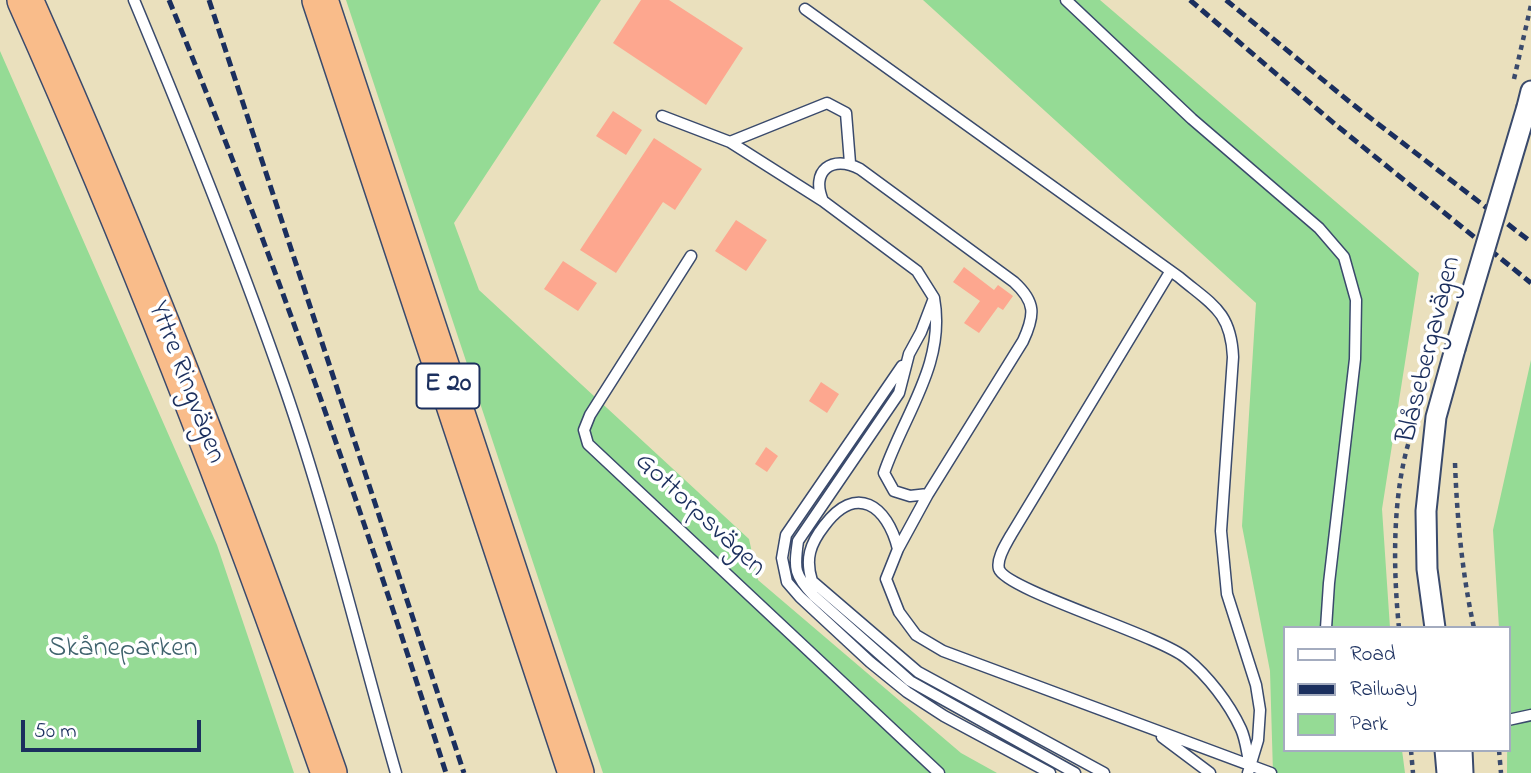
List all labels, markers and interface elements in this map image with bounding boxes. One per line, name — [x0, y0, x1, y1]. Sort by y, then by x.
street label: Blåsebergavägen — [1392, 253, 1470, 447]
street label: Yttre Ringvägen — [139, 297, 231, 469]
road number: E 20 — [416, 364, 480, 408]
street label: Gottorpsvägen — [626, 447, 772, 585]
legend — [1282, 626, 1510, 752]
park label: Skåneparken — [48, 633, 198, 667]
text: Road — [1350, 640, 1396, 670]
text: Railway — [1350, 675, 1417, 705]
scale bar — [24, 706, 205, 750]
text: Park — [1350, 710, 1388, 740]
text: 50 m — [34, 717, 77, 747]

